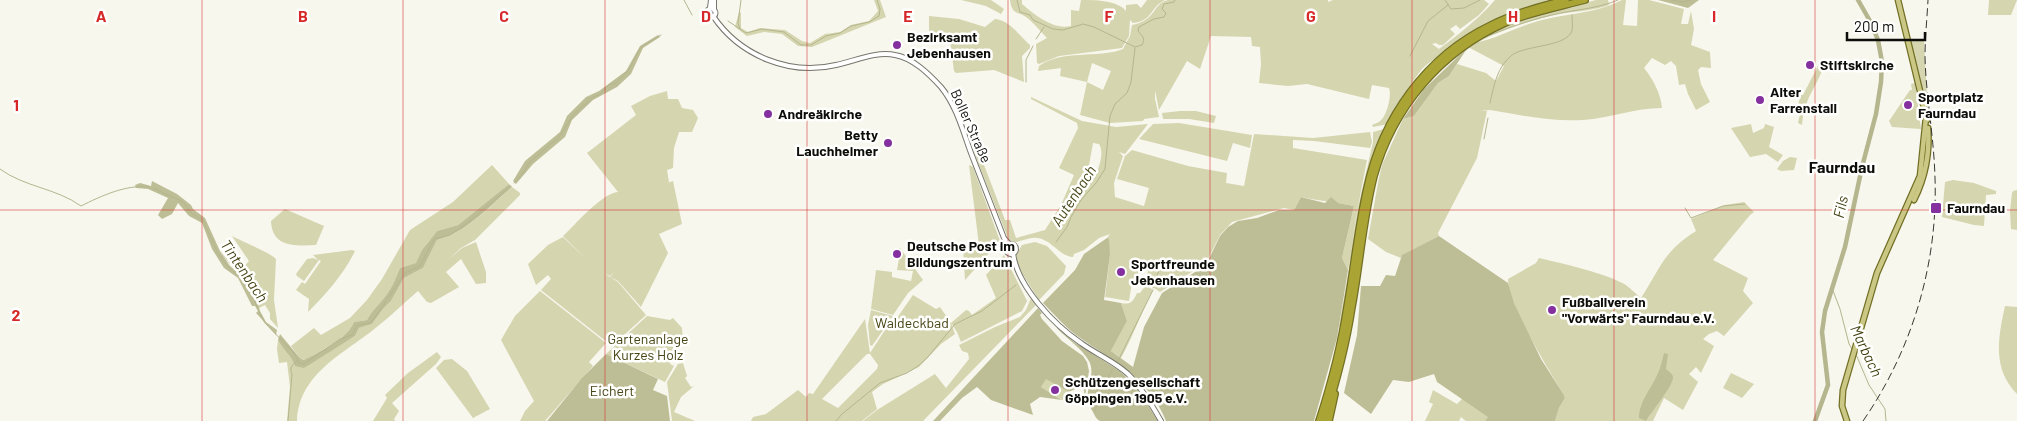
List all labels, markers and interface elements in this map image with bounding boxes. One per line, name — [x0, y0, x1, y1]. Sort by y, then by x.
text: A — [96, 6, 107, 25]
text: B — [298, 6, 308, 25]
text: C — [499, 6, 509, 25]
text: D — [701, 6, 711, 25]
text: E — [903, 6, 913, 25]
text: F — [1105, 6, 1114, 25]
text: G — [1306, 6, 1316, 25]
text: H — [1508, 6, 1518, 25]
text: I — [1712, 6, 1716, 25]
scale bar — [1847, 10, 1924, 42]
text: 200 m — [1854, 17, 1894, 35]
place label: Bezirksamt Jebenhausen — [907, 28, 991, 61]
marker: Bezirksamt Jebenhausen — [891, 39, 903, 51]
place label: Stiftskirche — [1820, 56, 1894, 73]
marker: Stiftskirche — [1804, 59, 1816, 71]
place label: Alter Farrenstall — [1770, 83, 1837, 116]
street label: Boller Straße — [948, 86, 995, 165]
place label: Sportplatz Faurndau — [1918, 88, 1984, 121]
marker: Alter Farrenstall — [1754, 94, 1766, 106]
text: 1 — [13, 95, 19, 114]
marker: Sportplatz Faurndau — [1902, 99, 1914, 111]
place label: Andreäkirche — [778, 105, 862, 122]
marker: Andreäkirche — [762, 108, 774, 120]
place label: Betty Lauchheimer — [796, 126, 879, 159]
marker: Betty Lauchheimer — [882, 137, 894, 149]
district label: Faurndau — [1809, 157, 1875, 176]
water label: Autenbach — [1047, 162, 1099, 229]
water label: Fils — [1829, 194, 1851, 220]
place label: Faurndau — [1947, 199, 2005, 216]
marker: Faurndau — [1929, 201, 1943, 215]
water label: Tintenbach — [217, 236, 272, 305]
place label: Deutsche Post im Bildungszentrum — [907, 237, 1015, 270]
marker: Deutsche Post im Bildungszentrum — [891, 248, 903, 260]
place label: Sportfreunde Jebenhausen — [1131, 255, 1215, 288]
marker: Sportfreunde Jebenhausen — [1115, 266, 1127, 278]
place label: Fußballverein "Vorwärts" Faurndau e.V. — [1562, 293, 1715, 326]
marker: Fußballverein "Vorwärts" Faurndau e.V. — [1546, 304, 1558, 316]
text: 2 — [12, 305, 21, 324]
park label: Waldeckbad — [875, 314, 949, 331]
water label: Marbach — [1847, 322, 1887, 379]
park label: Gartenanlage Kurzes Holz — [608, 330, 688, 363]
place label: Schützengesellschaft Göppingen 1905 e.V. — [1065, 373, 1200, 406]
park label: Eichert — [590, 382, 634, 399]
marker: Schützengesellschaft Göppingen 1905 e.V. — [1049, 384, 1061, 396]

